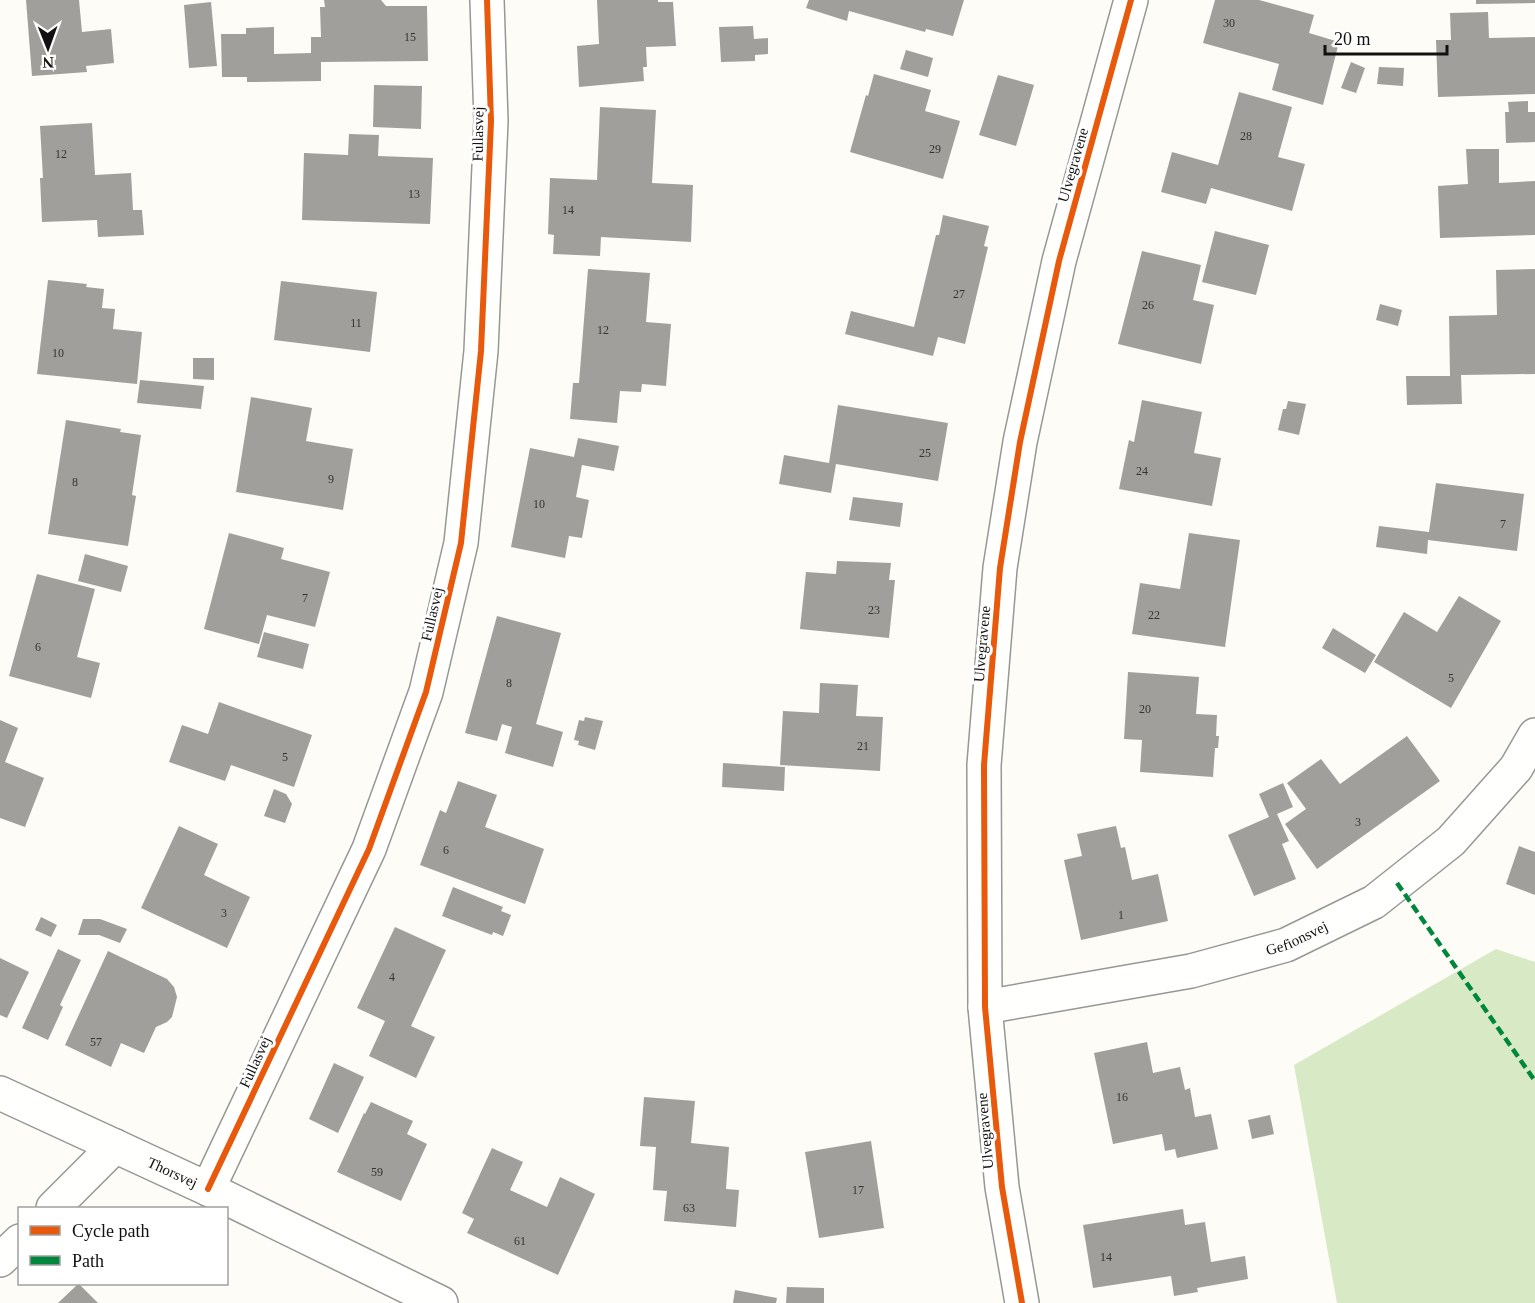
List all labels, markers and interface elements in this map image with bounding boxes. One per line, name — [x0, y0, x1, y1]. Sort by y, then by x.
house number: 30 — [1223, 16, 1235, 30]
north arrow — [18, 18, 78, 78]
scale bar — [1325, 18, 1446, 56]
text: 20 m — [1334, 29, 1371, 49]
house number: 15 — [404, 30, 416, 44]
text: N — [42, 54, 54, 71]
street label: Fullasvej — [470, 106, 486, 162]
street label: Ulvegravene — [1055, 126, 1091, 204]
house number: 28 — [1240, 129, 1252, 143]
house number: 29 — [929, 142, 941, 156]
house number: 12 — [55, 147, 67, 161]
house number: 13 — [408, 187, 420, 201]
house number: 14 — [562, 203, 574, 217]
house number: 27 — [953, 287, 965, 301]
house number: 26 — [1142, 298, 1154, 312]
house number: 11 — [350, 316, 362, 330]
house number: 12 — [597, 323, 609, 337]
house number: 10 — [52, 346, 64, 360]
house number: 25 — [919, 446, 931, 460]
house number: 24 — [1136, 464, 1148, 478]
house number: 9 — [328, 472, 334, 486]
house number: 8 — [72, 475, 78, 489]
house number: 10 — [533, 497, 545, 511]
house number: 7 — [1500, 517, 1506, 531]
street label: Fullasvej — [418, 585, 446, 643]
house number: 7 — [302, 591, 308, 605]
house number: 23 — [868, 603, 880, 617]
street label: Ulvegravene — [971, 605, 993, 683]
house number: 22 — [1148, 608, 1160, 622]
house number: 6 — [35, 640, 41, 654]
house number: 5 — [1448, 671, 1454, 685]
house number: 8 — [506, 676, 512, 690]
house number: 20 — [1139, 702, 1151, 716]
house number: 21 — [857, 739, 869, 753]
house number: 5 — [282, 750, 288, 764]
house number: 3 — [1355, 815, 1361, 829]
house number: 6 — [443, 843, 449, 857]
house number: 3 — [221, 906, 227, 920]
house number: 1 — [1118, 908, 1124, 922]
street label: Gefionsvej — [1264, 918, 1330, 958]
house number: 4 — [389, 970, 395, 984]
street label: Fullasvej — [236, 1034, 274, 1090]
house number: 57 — [90, 1035, 102, 1049]
house number: 16 — [1116, 1090, 1128, 1104]
street label: Ulvegravene — [974, 1092, 996, 1170]
street label: Thorsvej — [145, 1154, 200, 1191]
house number: 59 — [371, 1165, 383, 1179]
house number: 17 — [852, 1183, 864, 1197]
house number: 63 — [683, 1201, 695, 1215]
legend — [18, 1207, 228, 1285]
text: Cycle path — [72, 1221, 149, 1241]
house number: 61 — [514, 1234, 526, 1248]
house number: 14 — [1100, 1250, 1112, 1264]
text: Path — [72, 1251, 104, 1271]

